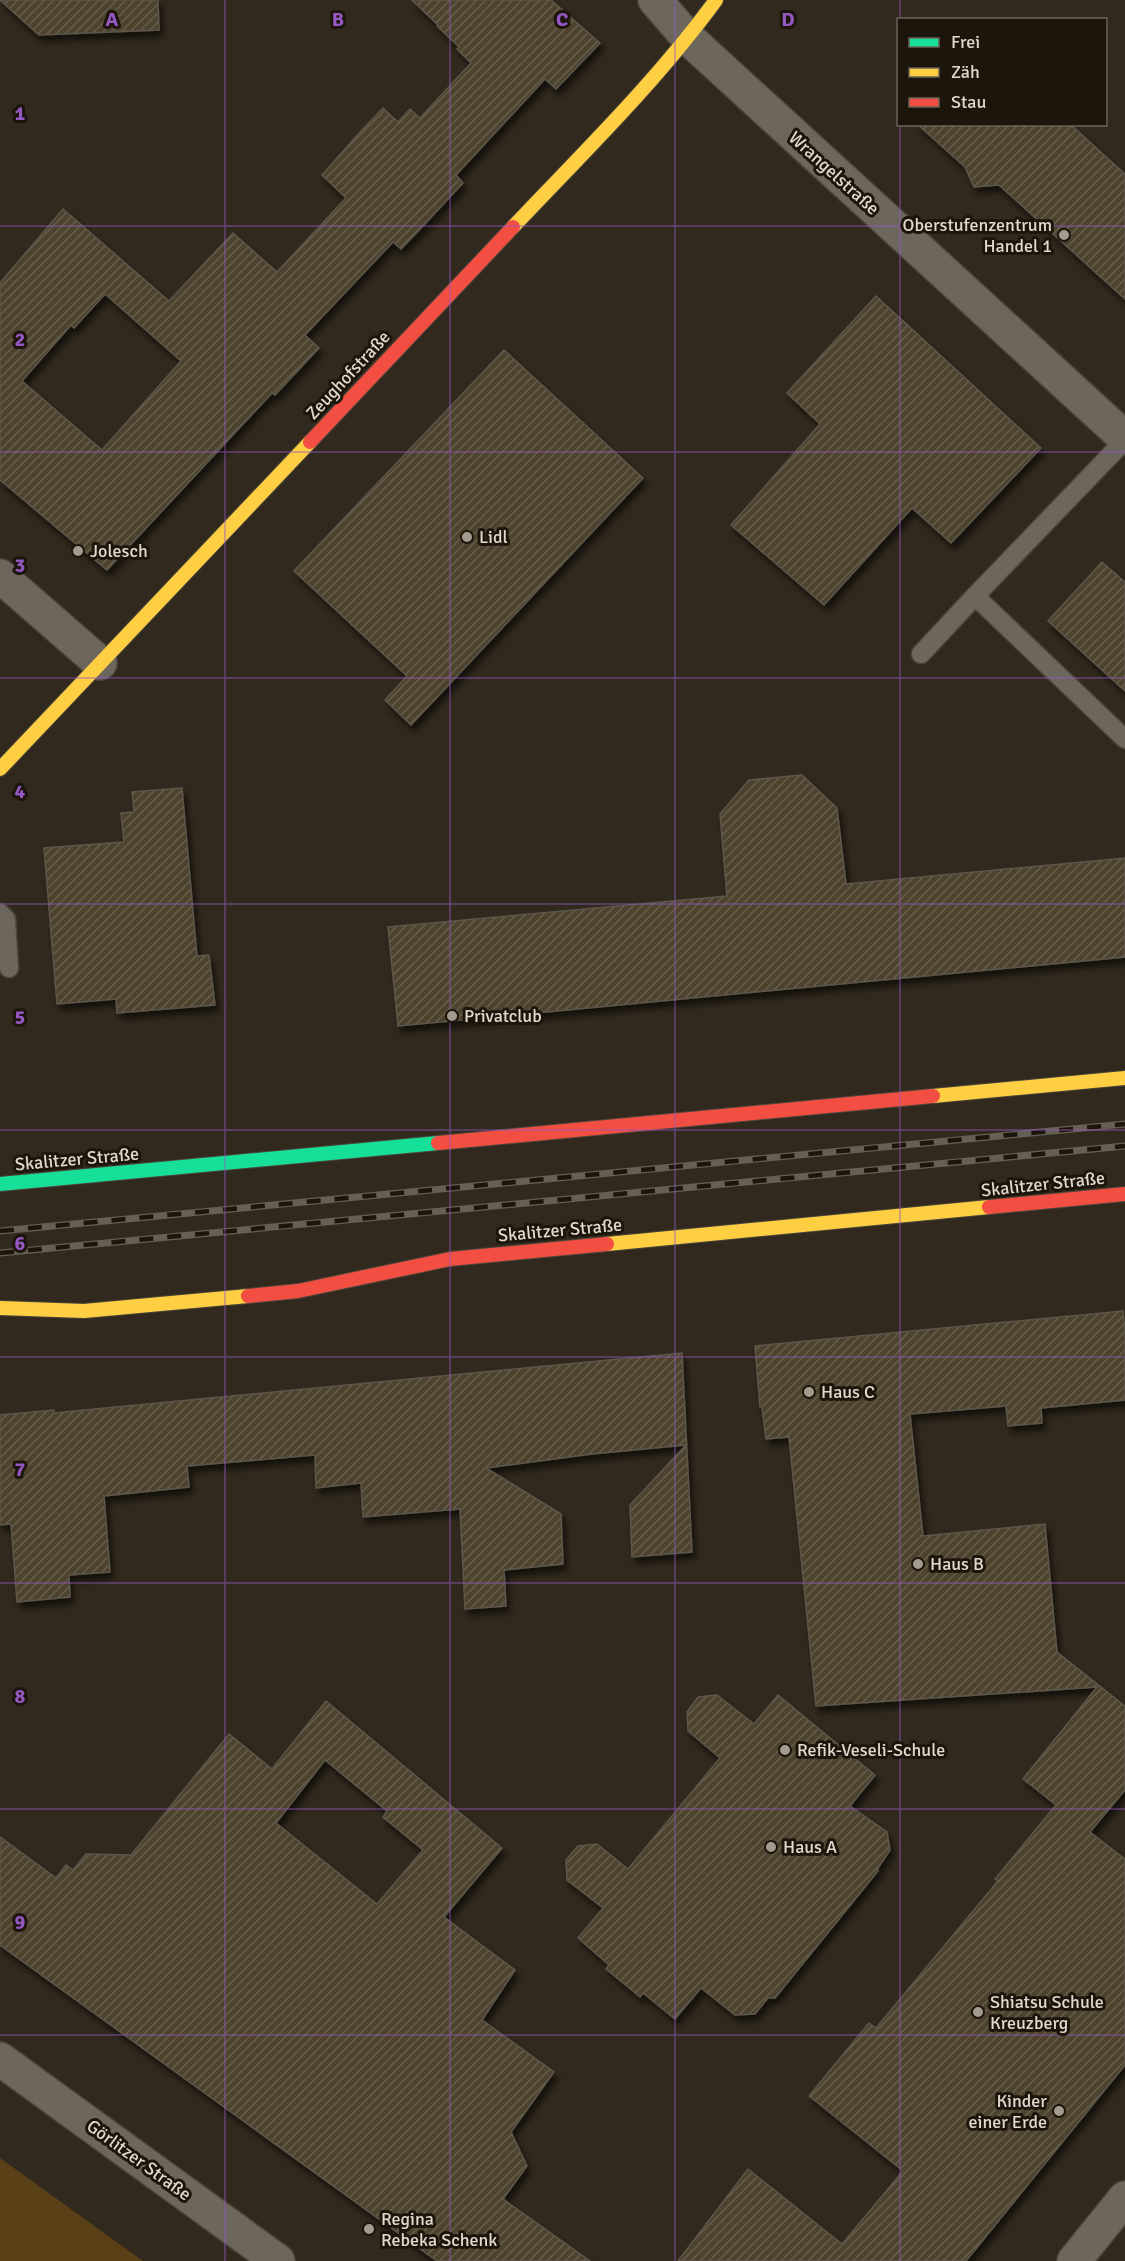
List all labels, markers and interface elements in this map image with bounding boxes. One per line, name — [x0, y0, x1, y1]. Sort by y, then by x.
text: A — [106, 7, 119, 32]
text: B — [332, 7, 344, 32]
text: C — [556, 7, 568, 32]
text: D — [781, 7, 795, 32]
legend — [897, 18, 1107, 126]
text: Frei — [951, 31, 980, 53]
text: Zäh — [951, 61, 980, 83]
text: Stau — [951, 91, 986, 113]
text: 1 — [15, 101, 26, 126]
street label: Wrangelstraße — [784, 127, 884, 219]
place label: Oberstufenzentrum Handel 1 — [903, 214, 1052, 257]
marker: Oberstufenzentrum Handel 1 — [1057, 228, 1071, 242]
street label: Zeughofstraße — [301, 326, 395, 424]
text: 2 — [15, 327, 25, 352]
place label: Lidl — [479, 526, 508, 548]
marker: Lidl — [460, 530, 474, 544]
place label: Jolesch — [90, 540, 148, 562]
marker: Jolesch — [71, 544, 85, 558]
text: 3 — [15, 553, 25, 578]
text: 4 — [15, 779, 26, 804]
text: 5 — [15, 1005, 25, 1030]
place label: Privatclub — [464, 1005, 542, 1027]
marker: Privatclub — [445, 1009, 459, 1023]
street label: Skalitzer Straße — [14, 1143, 140, 1175]
street label: Skalitzer Straße — [980, 1167, 1106, 1201]
street label: Skalitzer Straße — [497, 1214, 623, 1246]
text: 6 — [15, 1231, 26, 1256]
place label: Haus C — [821, 1381, 875, 1403]
marker: Haus C — [802, 1385, 816, 1399]
text: 7 — [15, 1457, 26, 1482]
place label: Haus B — [930, 1553, 984, 1575]
marker: Haus B — [911, 1557, 925, 1571]
text: 8 — [15, 1684, 26, 1709]
place label: Refik-Veseli-Schule — [797, 1739, 945, 1761]
marker: Refik-Veseli-Schule — [778, 1743, 792, 1757]
place label: Haus A — [783, 1836, 837, 1858]
marker: Haus A — [764, 1840, 778, 1854]
text: 9 — [15, 1910, 26, 1935]
place label: Shiatsu Schule Kreuzberg — [990, 1991, 1104, 2034]
marker: Shiatsu Schule Kreuzberg — [971, 2005, 985, 2019]
place label: Kinder einer Erde — [969, 2090, 1047, 2133]
marker: Kinder einer Erde — [1052, 2104, 1066, 2118]
street label: Görlitzer Straße — [82, 2115, 196, 2205]
place label: Regina Rebeka Schenk — [381, 2208, 497, 2251]
marker: Regina Rebeka Schenk — [362, 2222, 376, 2236]

